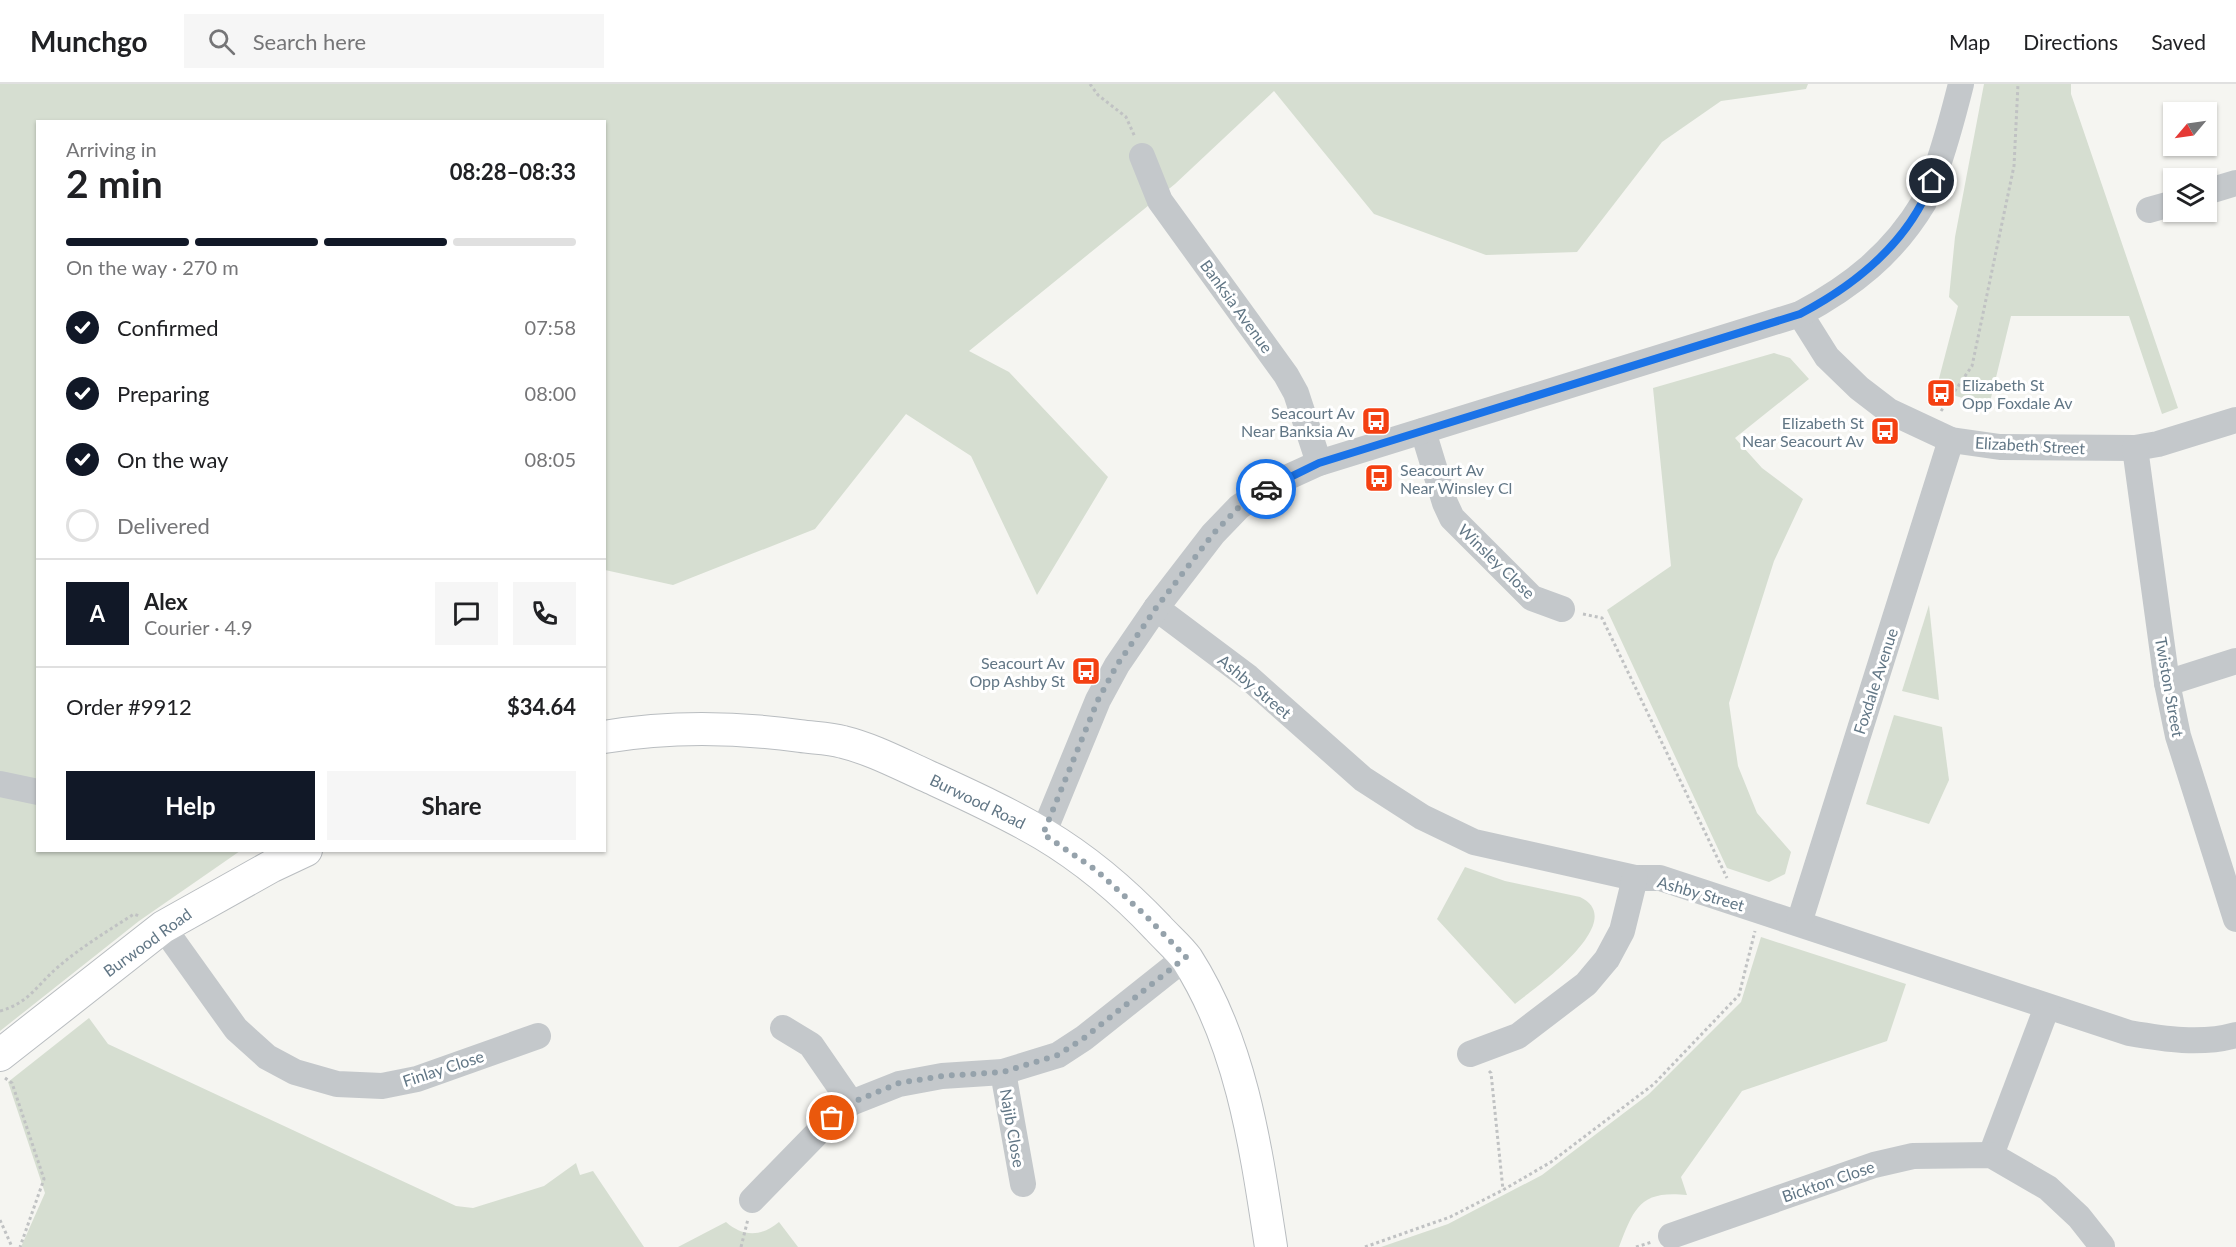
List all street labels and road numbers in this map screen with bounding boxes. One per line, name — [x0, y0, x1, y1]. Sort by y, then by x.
street label: Banksia Avenue — [1197, 256, 1277, 356]
street label: Elizabeth Street — [1974, 433, 2086, 457]
street label: Winsley Close — [1455, 520, 1539, 602]
street label: Foxdale Avenue — [1849, 626, 1901, 736]
street label: Twiston Street — [2152, 635, 2188, 739]
street label: Ashby Street — [1215, 650, 1296, 722]
street label: Burwood Road — [927, 770, 1029, 832]
street label: Ashby Street — [1655, 872, 1747, 915]
street label: Burwood Road — [99, 904, 195, 980]
street label: Finlay Close — [400, 1046, 486, 1090]
street label: Najib Close — [997, 1087, 1029, 1169]
street label: Bickton Close — [1779, 1156, 1877, 1206]

